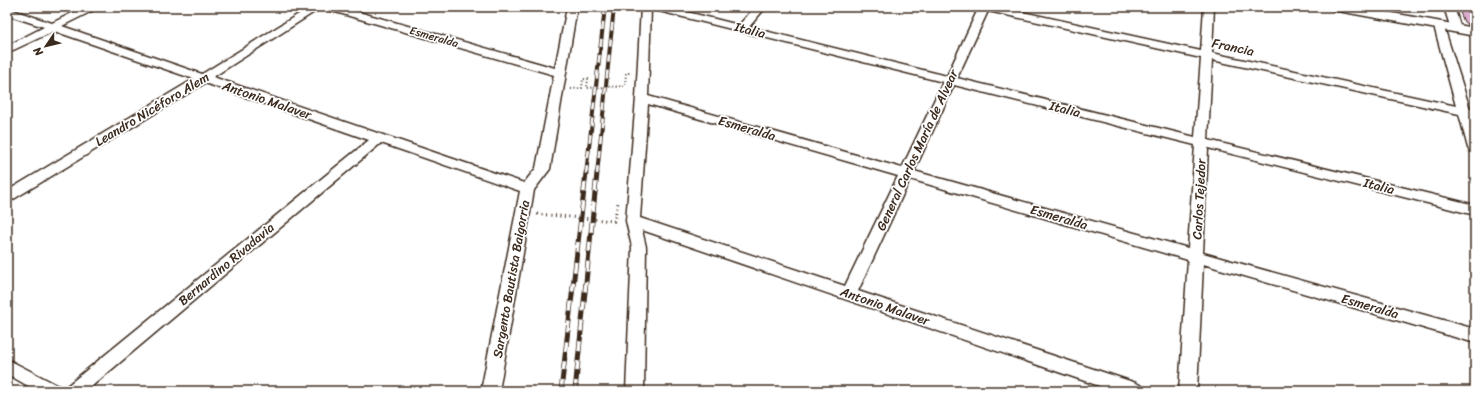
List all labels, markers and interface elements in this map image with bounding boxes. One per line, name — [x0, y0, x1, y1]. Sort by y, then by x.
street label: Italia — [731, 15, 768, 45]
street label: Esmeralda — [407, 21, 461, 53]
north arrow — [26, 26, 66, 66]
street label: Francia — [1210, 31, 1257, 63]
text: N — [28, 43, 49, 61]
street label: General Carlos María de Alvear — [869, 65, 965, 234]
street label: Leandro Nicéforo Alem — [90, 66, 214, 152]
street label: Antonio Malaver — [218, 74, 315, 126]
street label: Italia — [1046, 94, 1083, 124]
street label: Esmeralda — [716, 109, 779, 147]
street label: Carlos Tejedor — [1185, 157, 1213, 240]
street label: Italia — [1360, 171, 1397, 201]
street label: Sargento Bautista Baigorria — [486, 198, 536, 360]
street label: Esmeralda — [1028, 198, 1091, 236]
street label: Bernardino Rivadavia — [173, 216, 280, 311]
street label: Antonio Malaver — [836, 280, 933, 332]
street label: Esmeralda — [1339, 287, 1402, 325]

